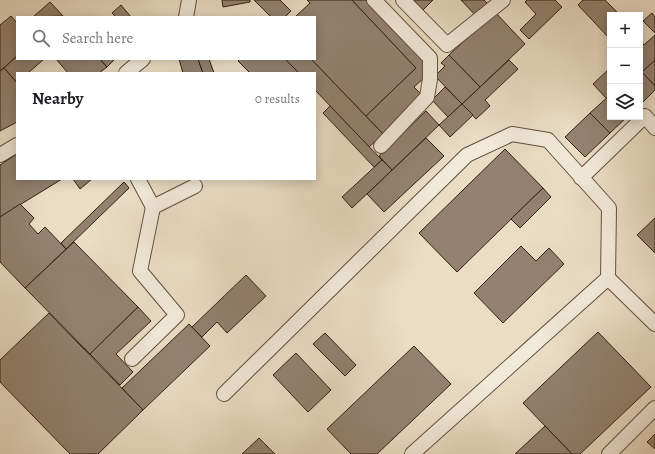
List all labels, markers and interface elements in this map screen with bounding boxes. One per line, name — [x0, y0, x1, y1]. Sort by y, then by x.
map controls — [607, 12, 643, 120]
button: + — [607, 12, 643, 48]
search box — [16, 16, 316, 60]
icon: search — [30, 27, 52, 49]
text: Search here — [62, 28, 133, 48]
button: − — [607, 48, 643, 84]
button: layers — [607, 84, 643, 120]
text: Nearby — [32, 87, 83, 110]
text: 0 results — [255, 90, 300, 107]

